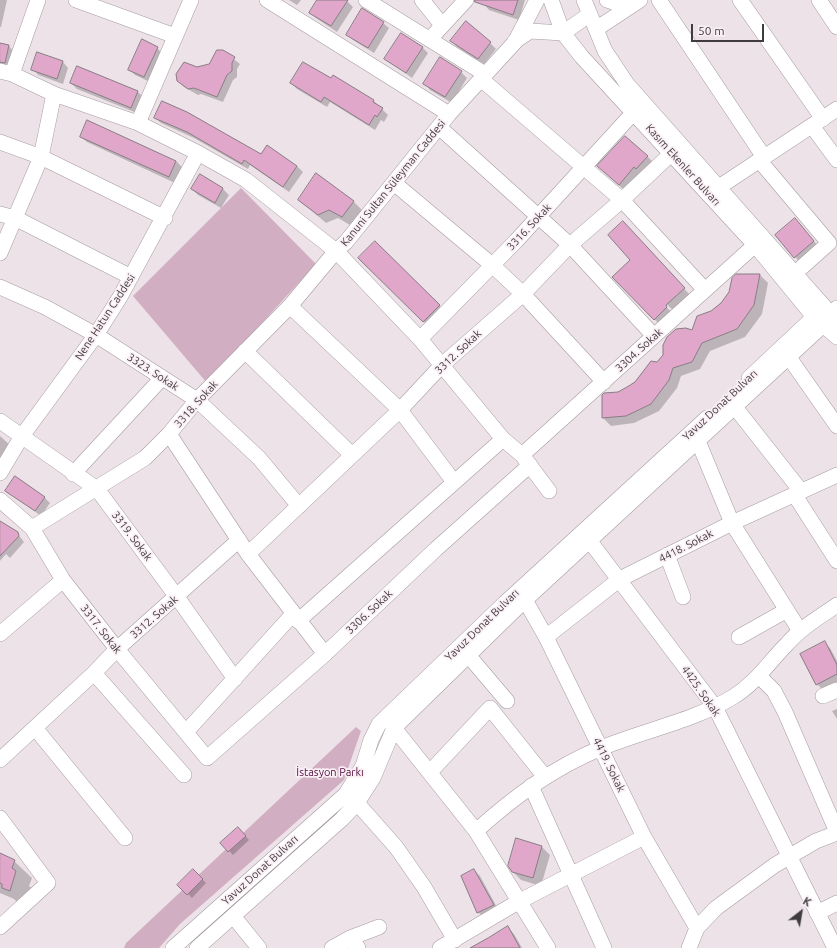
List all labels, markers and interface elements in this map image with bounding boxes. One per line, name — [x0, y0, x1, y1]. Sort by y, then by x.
scale bar — [693, 16, 766, 42]
text: 50 m — [698, 24, 725, 37]
street label: Kanuni Sultan Süleyman Caddesi — [338, 117, 448, 249]
street label: Kasım Ekenler Bulvarı — [643, 121, 723, 209]
street label: 3316. Sokak — [504, 201, 554, 253]
street label: Nene Hatun Caddesi — [72, 271, 138, 363]
street label: 3304. Sokak — [613, 325, 665, 375]
street label: 3312. Sokak — [432, 327, 484, 377]
street label: 3323. Sokak — [125, 350, 181, 394]
street label: Yavuz Donat Bulvarı — [680, 367, 760, 443]
street label: 3318. Sokak — [171, 378, 221, 430]
street label: 3319. Sokak — [109, 508, 155, 564]
street label: 4418. Sokak — [657, 527, 715, 565]
street label: Yavuz Donat Bulvarı — [442, 586, 522, 664]
street label: 3306. Sokak — [343, 587, 395, 637]
street label: 3312. Sokak — [127, 593, 181, 641]
street label: 3317. Sokak — [78, 602, 124, 656]
street label: 4425. Sokak — [679, 663, 723, 719]
street label: 4419. Sokak — [590, 736, 628, 794]
park label: İstasyon Parkı — [296, 765, 364, 779]
street label: Yavuz Donat Bulvarı — [219, 832, 301, 908]
north arrow — [781, 892, 821, 932]
text: K — [801, 895, 813, 909]

